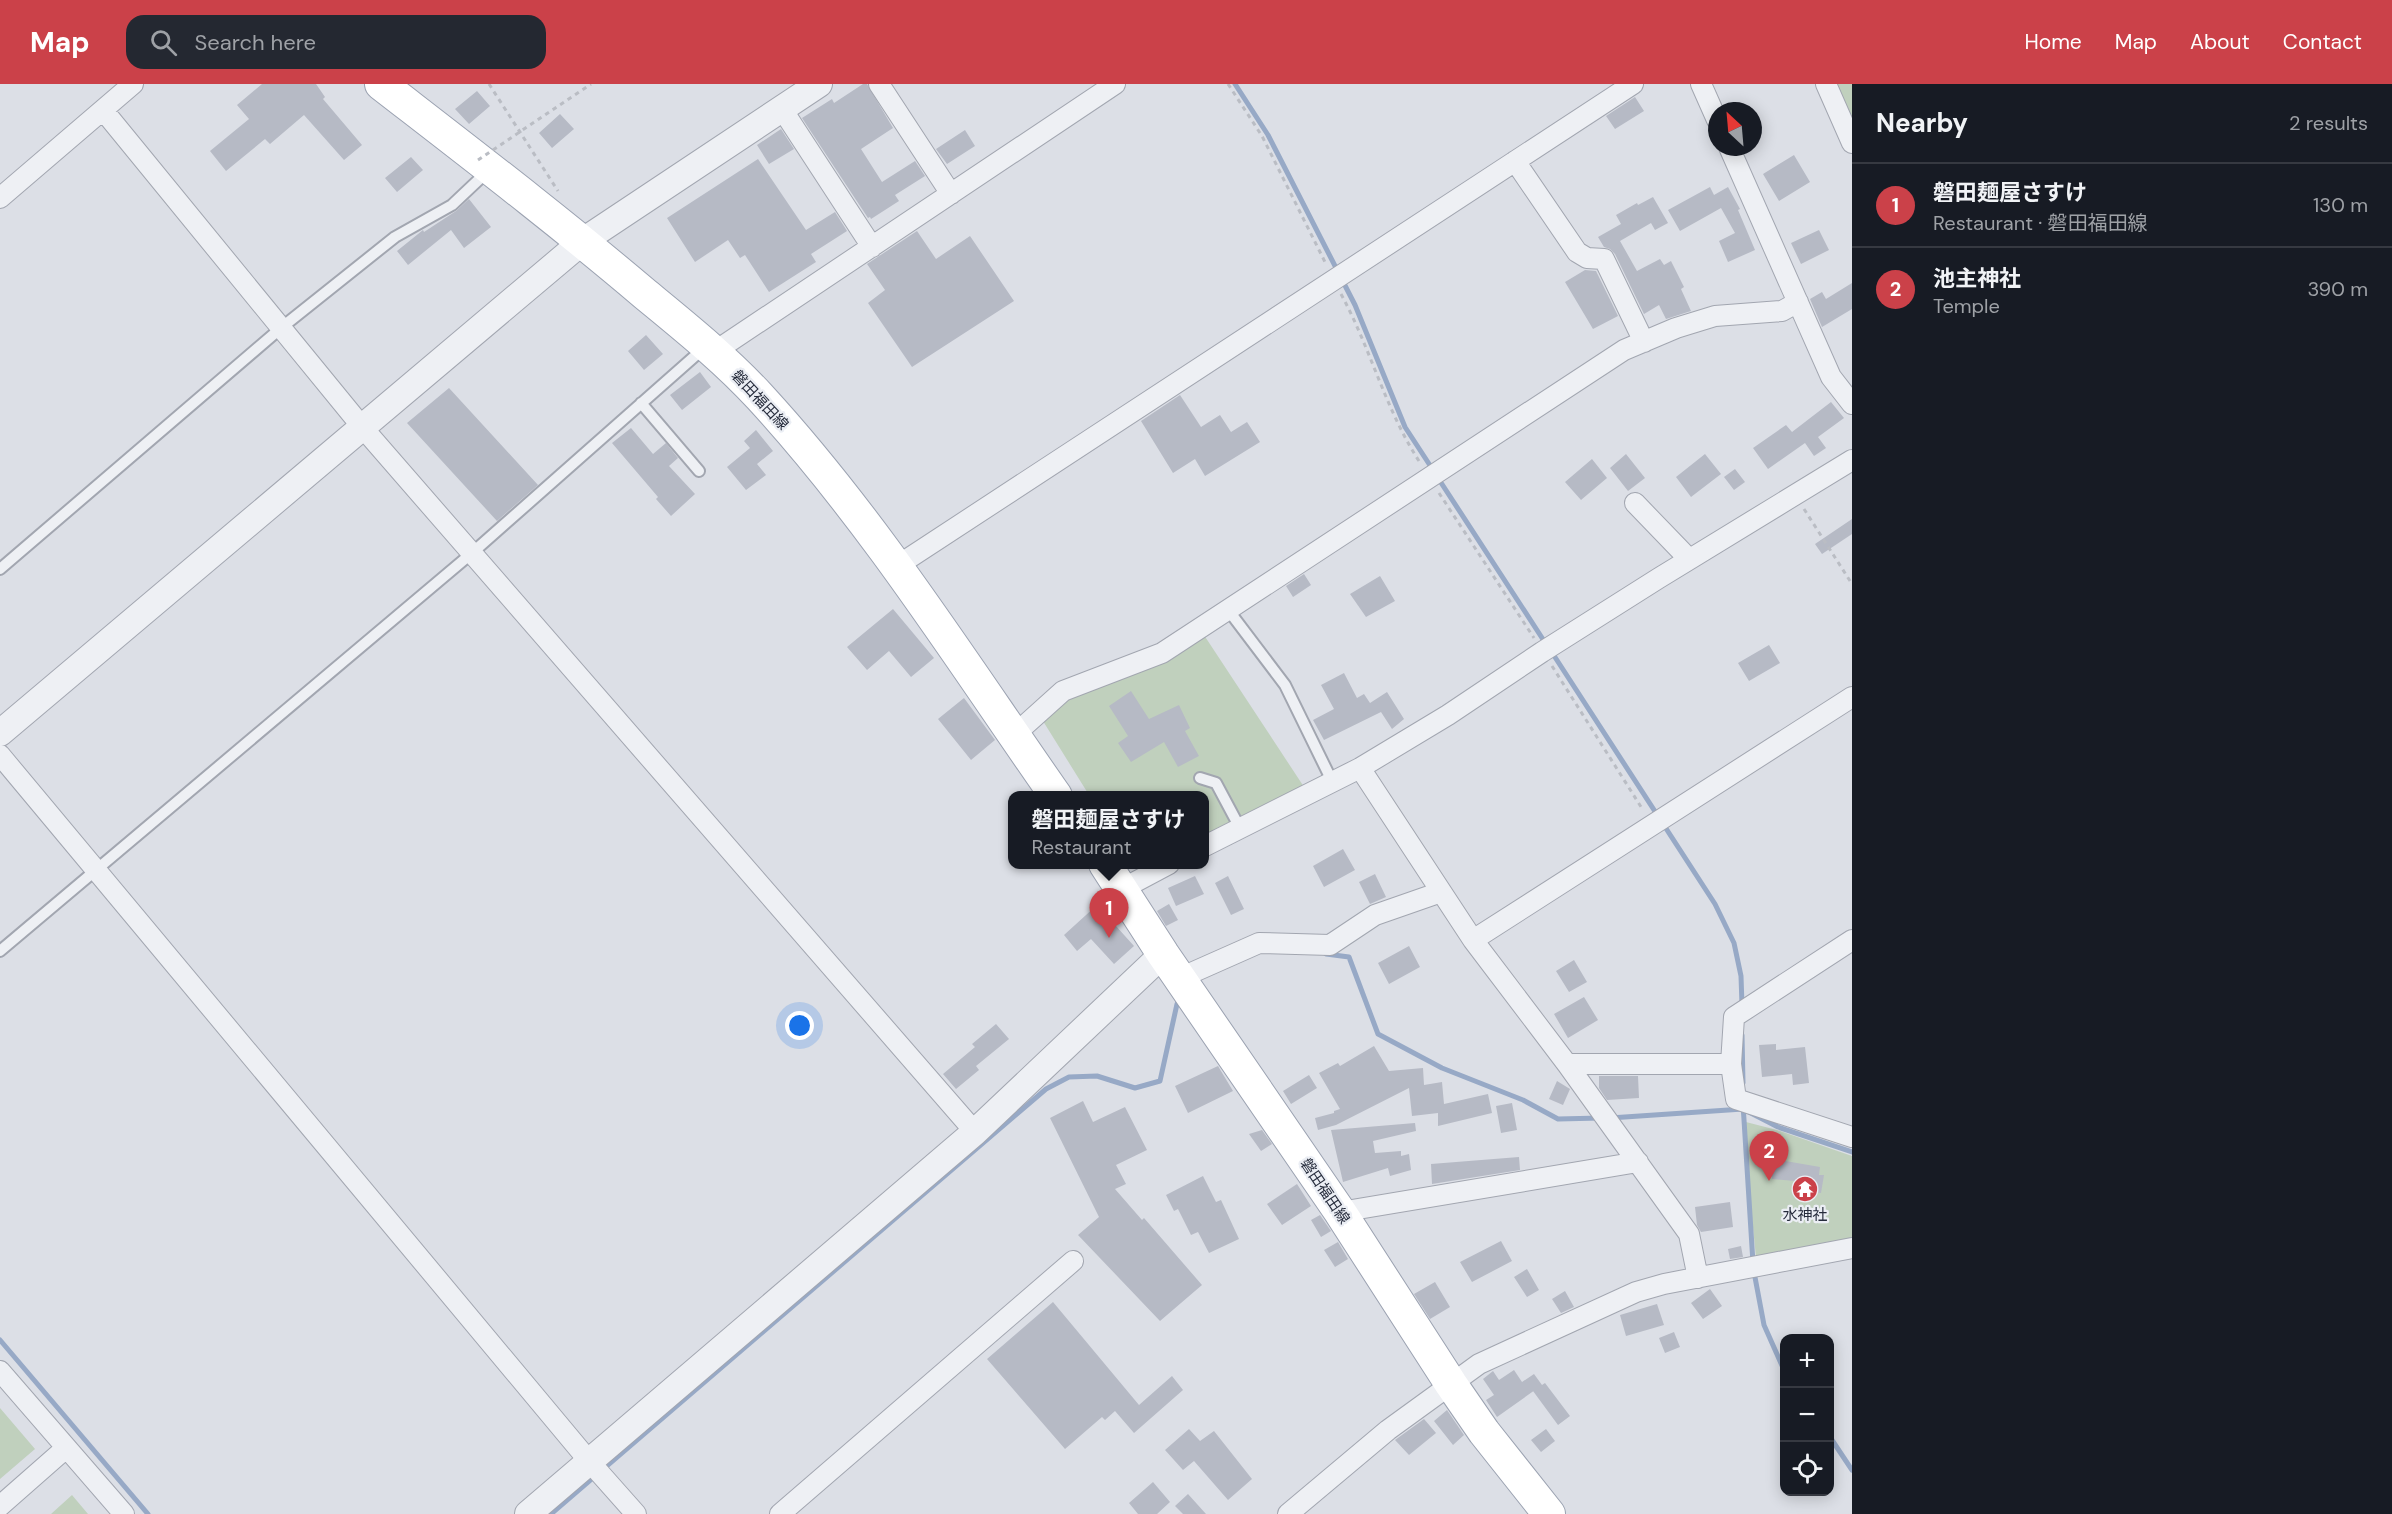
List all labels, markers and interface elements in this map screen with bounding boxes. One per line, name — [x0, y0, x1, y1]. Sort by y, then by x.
search box — [126, 15, 546, 69]
text: Map — [30, 24, 90, 61]
icon: search — [147, 26, 180, 59]
text: Search here — [195, 28, 316, 57]
text: Home — [2024, 28, 2082, 56]
text: Map — [2115, 28, 2157, 56]
text: About — [2190, 28, 2250, 56]
text: Contact — [2283, 28, 2362, 56]
north arrow — [1708, 102, 1762, 156]
text: Nearby — [1876, 106, 1968, 140]
text: 2 results — [2289, 110, 2368, 136]
text: 磐田麺屋さすけ — [1933, 178, 2087, 207]
text: 1 — [1892, 192, 1899, 218]
text: 130 m — [2313, 192, 2368, 218]
text: Restaurant · 磐田福田線 — [1933, 210, 2148, 236]
text: 池主神社 — [1933, 264, 2021, 293]
text: 2 — [1890, 276, 1901, 302]
text: 390 m — [2307, 276, 2368, 302]
text: Temple — [1933, 293, 2000, 319]
street label: 磐田福田線 — [727, 366, 793, 434]
popup — [1008, 791, 1209, 869]
text: 磐田麺屋さすけ — [1031, 805, 1186, 834]
text: Restaurant — [1031, 834, 1132, 860]
pin: 1 — [1090, 888, 1128, 938]
your location — [785, 1011, 814, 1040]
pin: 2 — [1750, 1132, 1788, 1181]
street label: 磐田福田線 — [1296, 1154, 1354, 1228]
temple icon: 水神社 — [1790, 1174, 1820, 1204]
place label: 水神社 — [1782, 1205, 1828, 1225]
map controls — [1780, 1334, 1834, 1496]
button: + — [1780, 1334, 1834, 1388]
button: − — [1780, 1388, 1834, 1442]
button: locate — [1780, 1442, 1834, 1496]

